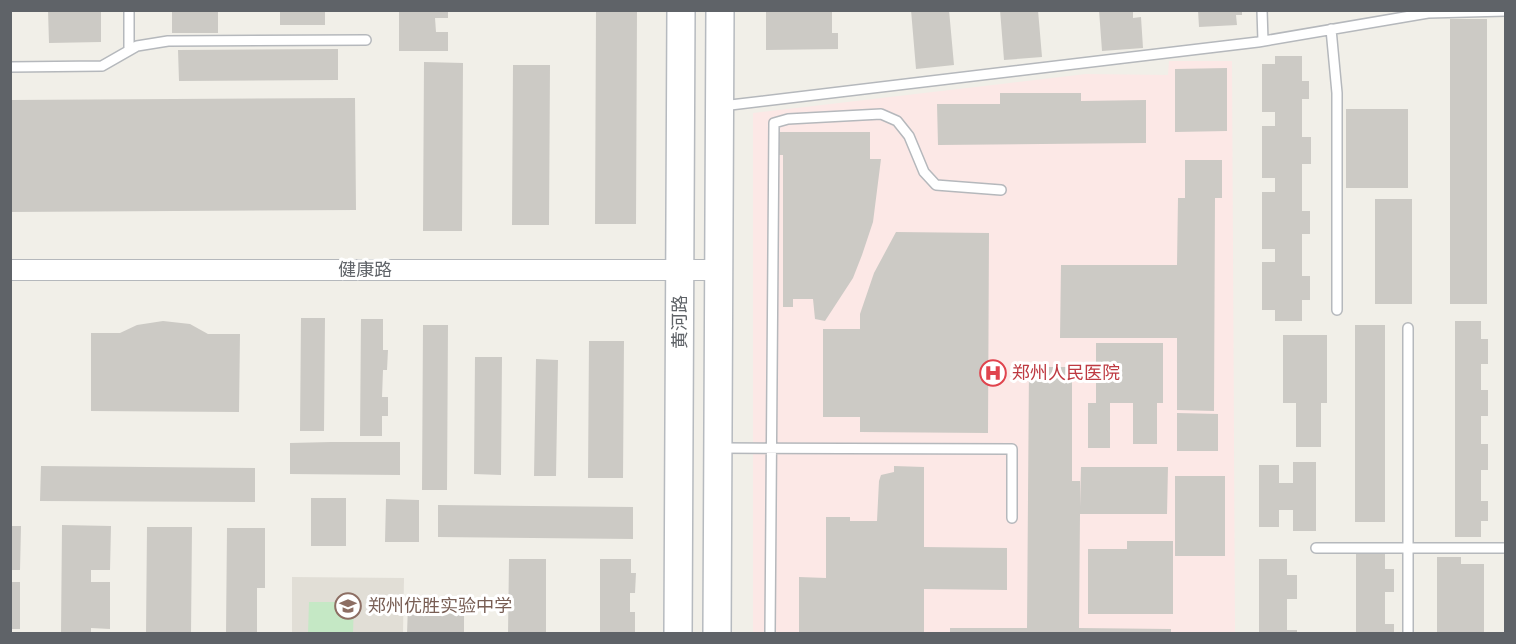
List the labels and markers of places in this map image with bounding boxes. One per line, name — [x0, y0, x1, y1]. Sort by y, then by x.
hospital icon: 郑州人民医院 — [978, 358, 1008, 388]
place label: 郑州人民医院 — [1012, 361, 1120, 383]
school or university icon: 郑州优胜实验中学 — [333, 591, 363, 621]
place label: 郑州优胜实验中学 — [368, 594, 512, 616]

